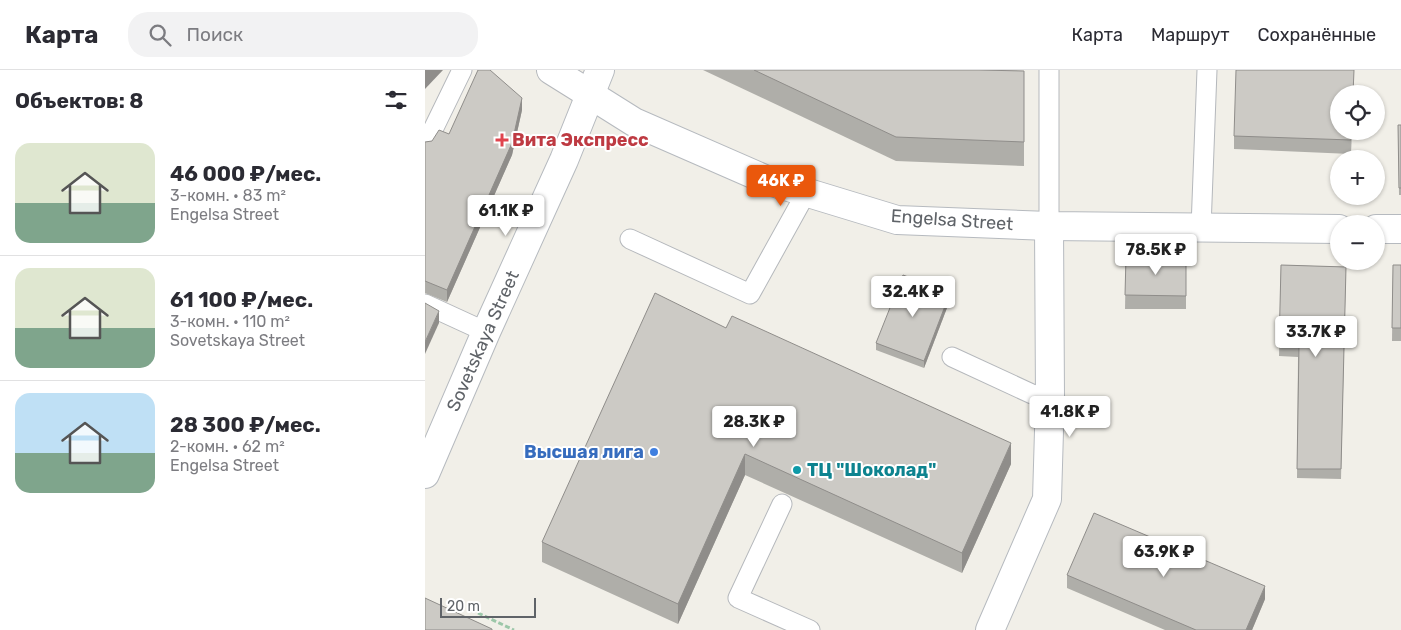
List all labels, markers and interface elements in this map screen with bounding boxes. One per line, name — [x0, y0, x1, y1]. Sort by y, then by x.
search box — [128, 12, 478, 57]
text: Карта — [25, 21, 98, 49]
icon: search — [146, 21, 174, 49]
text: Поиск — [186, 23, 243, 46]
text: Карта — [1072, 24, 1123, 46]
text: Маршрут — [1151, 24, 1230, 46]
text: Сохранённые — [1258, 24, 1376, 46]
map controls — [1330, 85, 1385, 270]
button: locate — [1330, 85, 1385, 140]
icon: filters — [382, 86, 410, 114]
text: Объектов: 8 — [15, 88, 144, 113]
place label: Вита Экспресс — [512, 129, 649, 151]
marker: Вита Экспресс — [496, 134, 508, 146]
button: + — [1330, 150, 1385, 205]
text: 46 000 ₽/мес. — [170, 161, 321, 186]
icon: home — [55, 163, 115, 223]
pin: 46K ₽ — [746, 164, 816, 207]
text: 46K ₽ — [758, 171, 804, 190]
text: 3-комн. · 83 m² — [170, 186, 286, 205]
pin: 61.1K ₽ — [460, 194, 552, 237]
text: 61.1K ₽ — [479, 201, 533, 220]
text: Engelsa Street — [170, 205, 279, 224]
street label: Engelsa Street — [890, 205, 1014, 235]
button: − — [1330, 215, 1385, 270]
pin: 78.5K ₽ — [1110, 234, 1202, 276]
text: 78.5K ₽ — [1126, 240, 1186, 259]
street label: Sovetskaya Street — [442, 267, 524, 415]
pin: 32.4K ₽ — [867, 276, 959, 318]
text: 32.4K ₽ — [882, 282, 944, 301]
text: 61 100 ₽/мес. — [170, 287, 313, 312]
icon: home — [55, 288, 115, 348]
text: 3-комн. · 110 m² — [170, 312, 290, 331]
pin: 33.7K ₽ — [1270, 316, 1362, 358]
text: 33.7K ₽ — [1286, 322, 1346, 341]
text: Sovetskaya Street — [170, 331, 305, 350]
pin: 41.8K ₽ — [1024, 396, 1116, 438]
text: 41.8K ₽ — [1040, 402, 1100, 421]
pin: 28.3K ₽ — [708, 406, 800, 448]
text: 28 300 ₽/мес. — [170, 412, 321, 437]
text: 28.3K ₽ — [723, 412, 785, 431]
icon: home — [55, 413, 115, 473]
text: 2-комн. · 62 m² — [170, 437, 285, 456]
place label: Высшая лига — [524, 441, 644, 463]
marker: Высшая лига — [648, 446, 660, 458]
text: Engelsa Street — [170, 456, 279, 475]
place label: ТЦ "Шоколад" — [807, 459, 936, 481]
marker: ТЦ "Шоколад" — [791, 464, 803, 476]
pin: 63.9K ₽ — [1118, 536, 1210, 578]
text: 63.9K ₽ — [1134, 542, 1194, 561]
scale bar — [440, 595, 536, 618]
text: 20 m — [447, 598, 480, 615]

